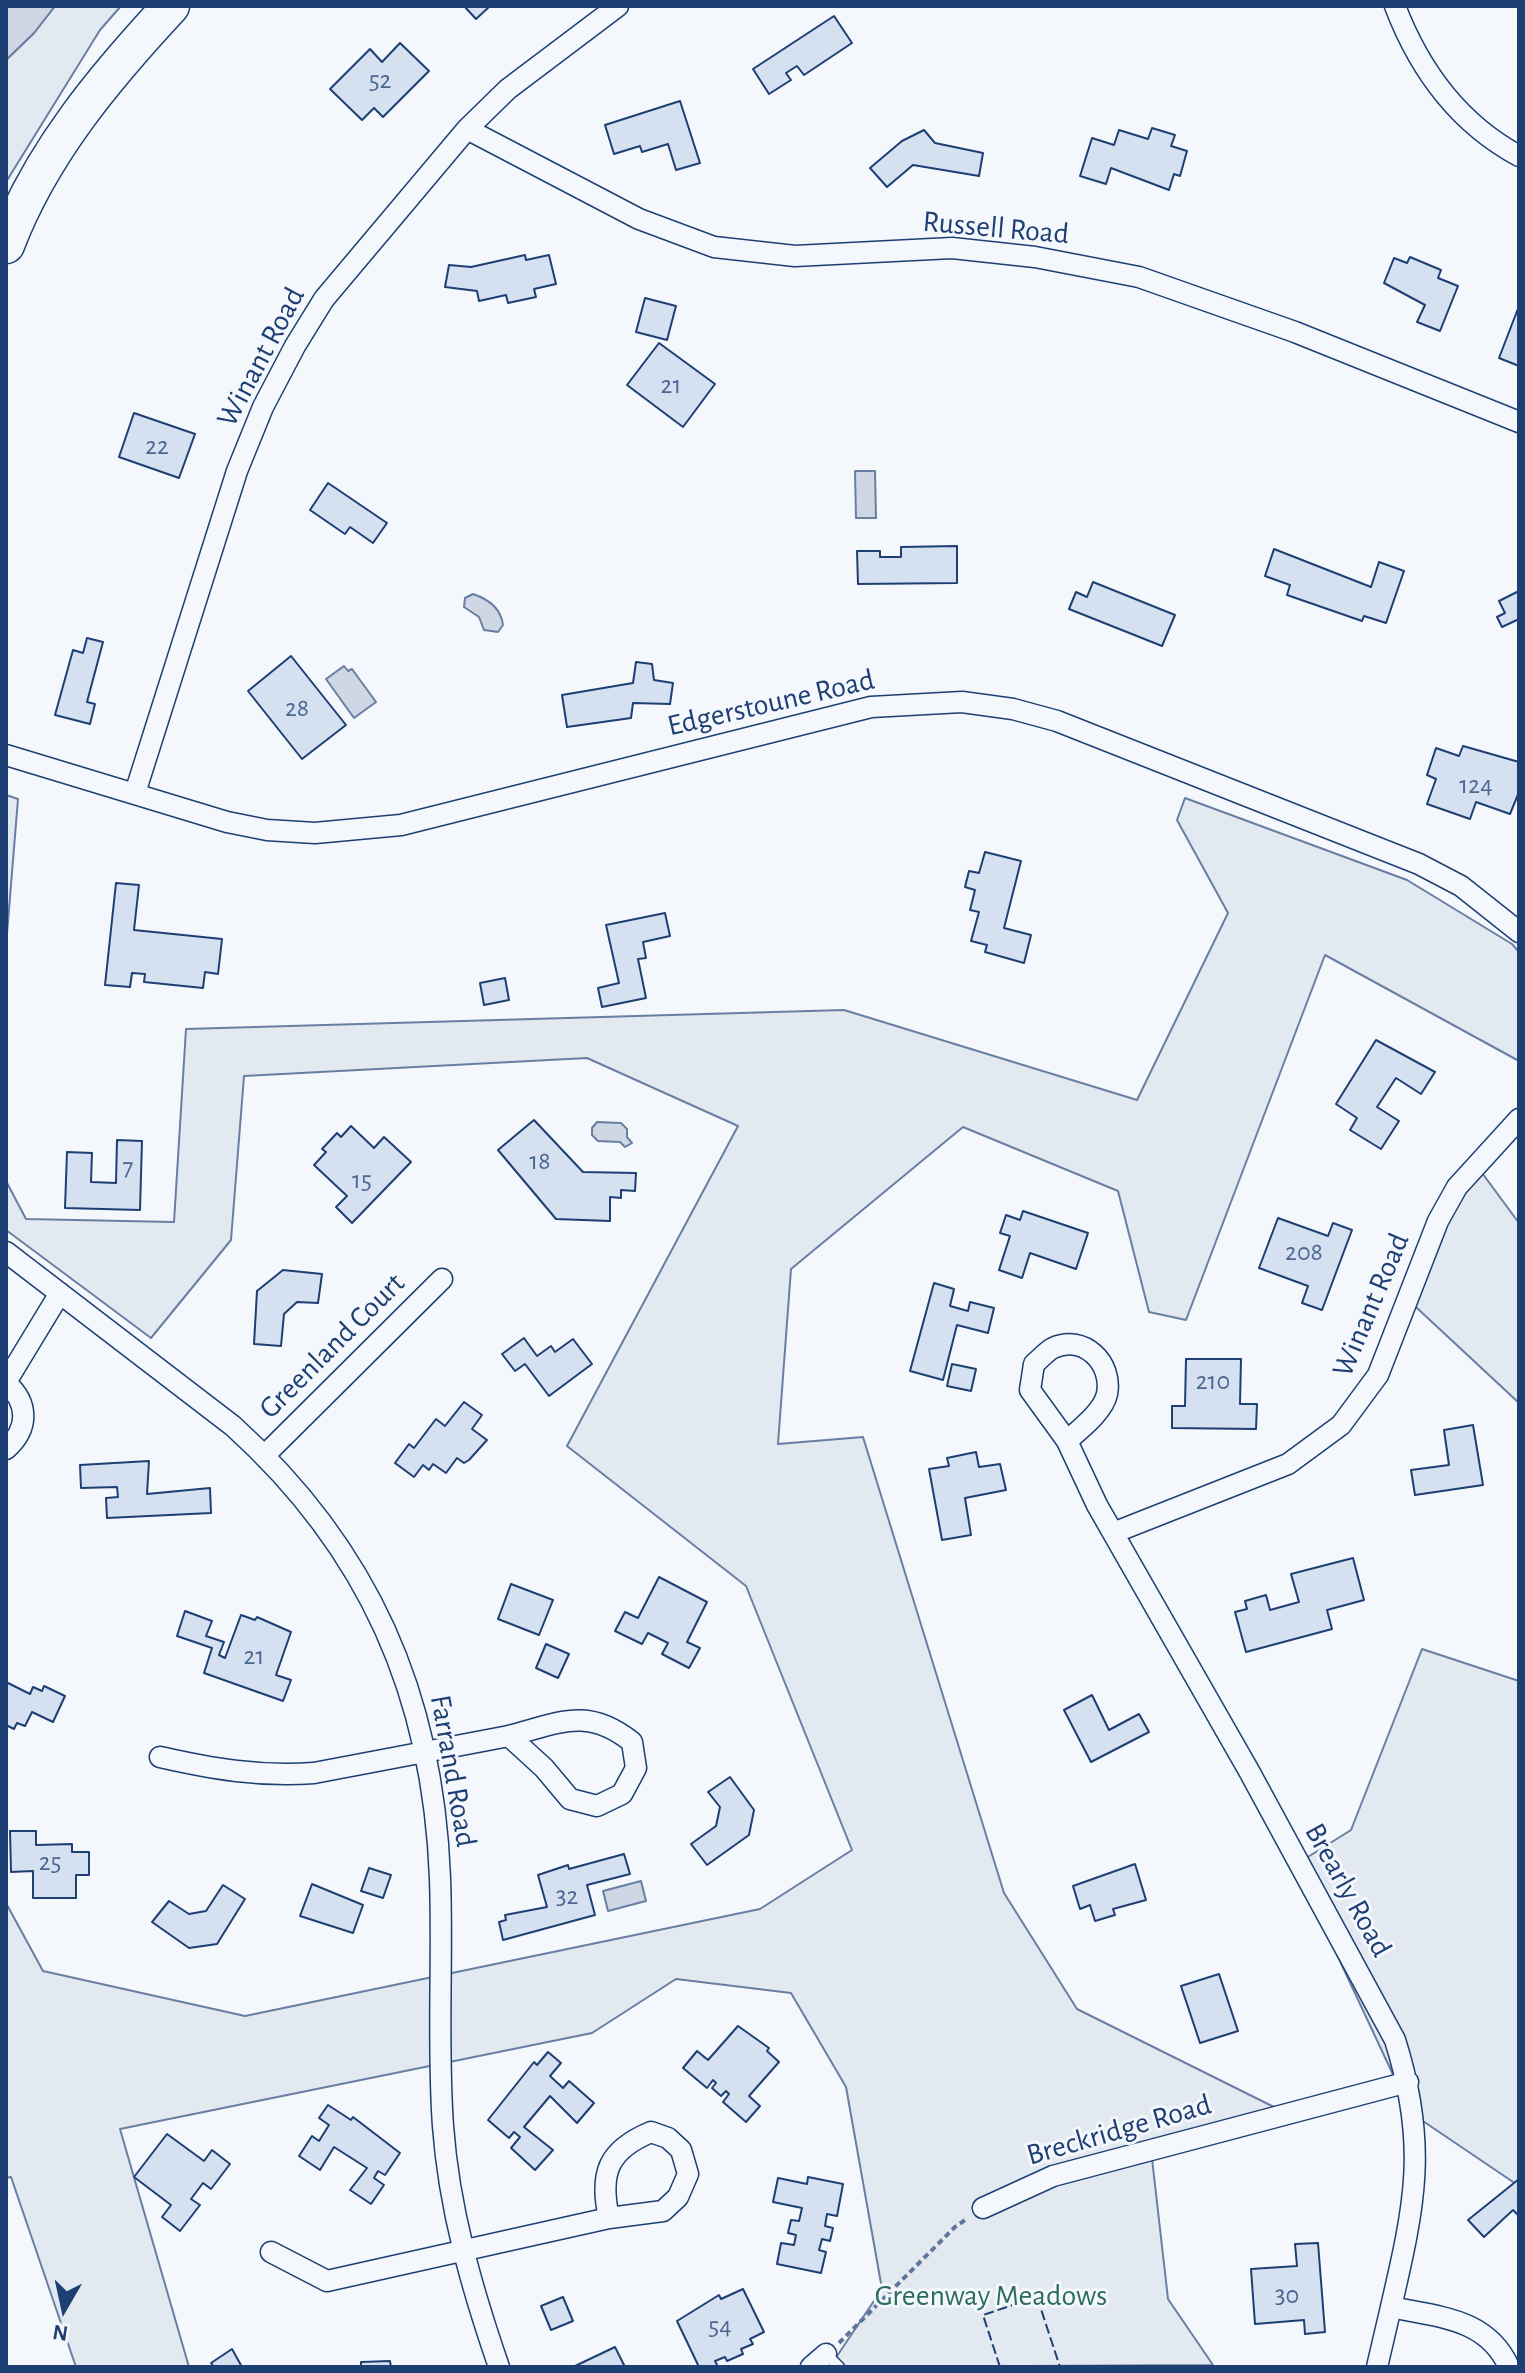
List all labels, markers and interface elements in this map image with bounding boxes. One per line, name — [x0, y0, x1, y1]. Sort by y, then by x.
house number: 52 — [369, 64, 391, 96]
street label: Russell Road — [921, 204, 1071, 252]
street label: Winant Road — [209, 281, 313, 433]
house number: 21 — [661, 369, 681, 401]
house number: 22 — [145, 430, 169, 462]
street label: Edgerstoune Road — [664, 662, 878, 744]
house number: 28 — [285, 692, 309, 724]
house number: 124 — [1459, 769, 1493, 801]
house number: 18 — [529, 1145, 551, 1177]
house number: 7 — [123, 1151, 133, 1183]
house number: 15 — [352, 1164, 372, 1196]
street label: Winant Road — [1325, 1228, 1417, 1382]
house number: 208 — [1285, 1236, 1323, 1268]
street label: Greenland Court — [252, 1266, 412, 1426]
house number: 210 — [1196, 1365, 1230, 1397]
house number: 21 — [244, 1640, 264, 1672]
street label: Farrand Road — [422, 1692, 484, 1850]
street label: Brearly Road — [1297, 1817, 1399, 1963]
house number: 25 — [39, 1846, 61, 1878]
house number: 32 — [556, 1880, 578, 1912]
street label: Breckridge Road — [1023, 2087, 1215, 2173]
north arrow — [24, 2269, 104, 2349]
park label: Greenway Meadows — [875, 2278, 1107, 2314]
house number: 30 — [1275, 2279, 1299, 2311]
house number: 54 — [708, 2310, 732, 2342]
text: N — [51, 2321, 70, 2345]

